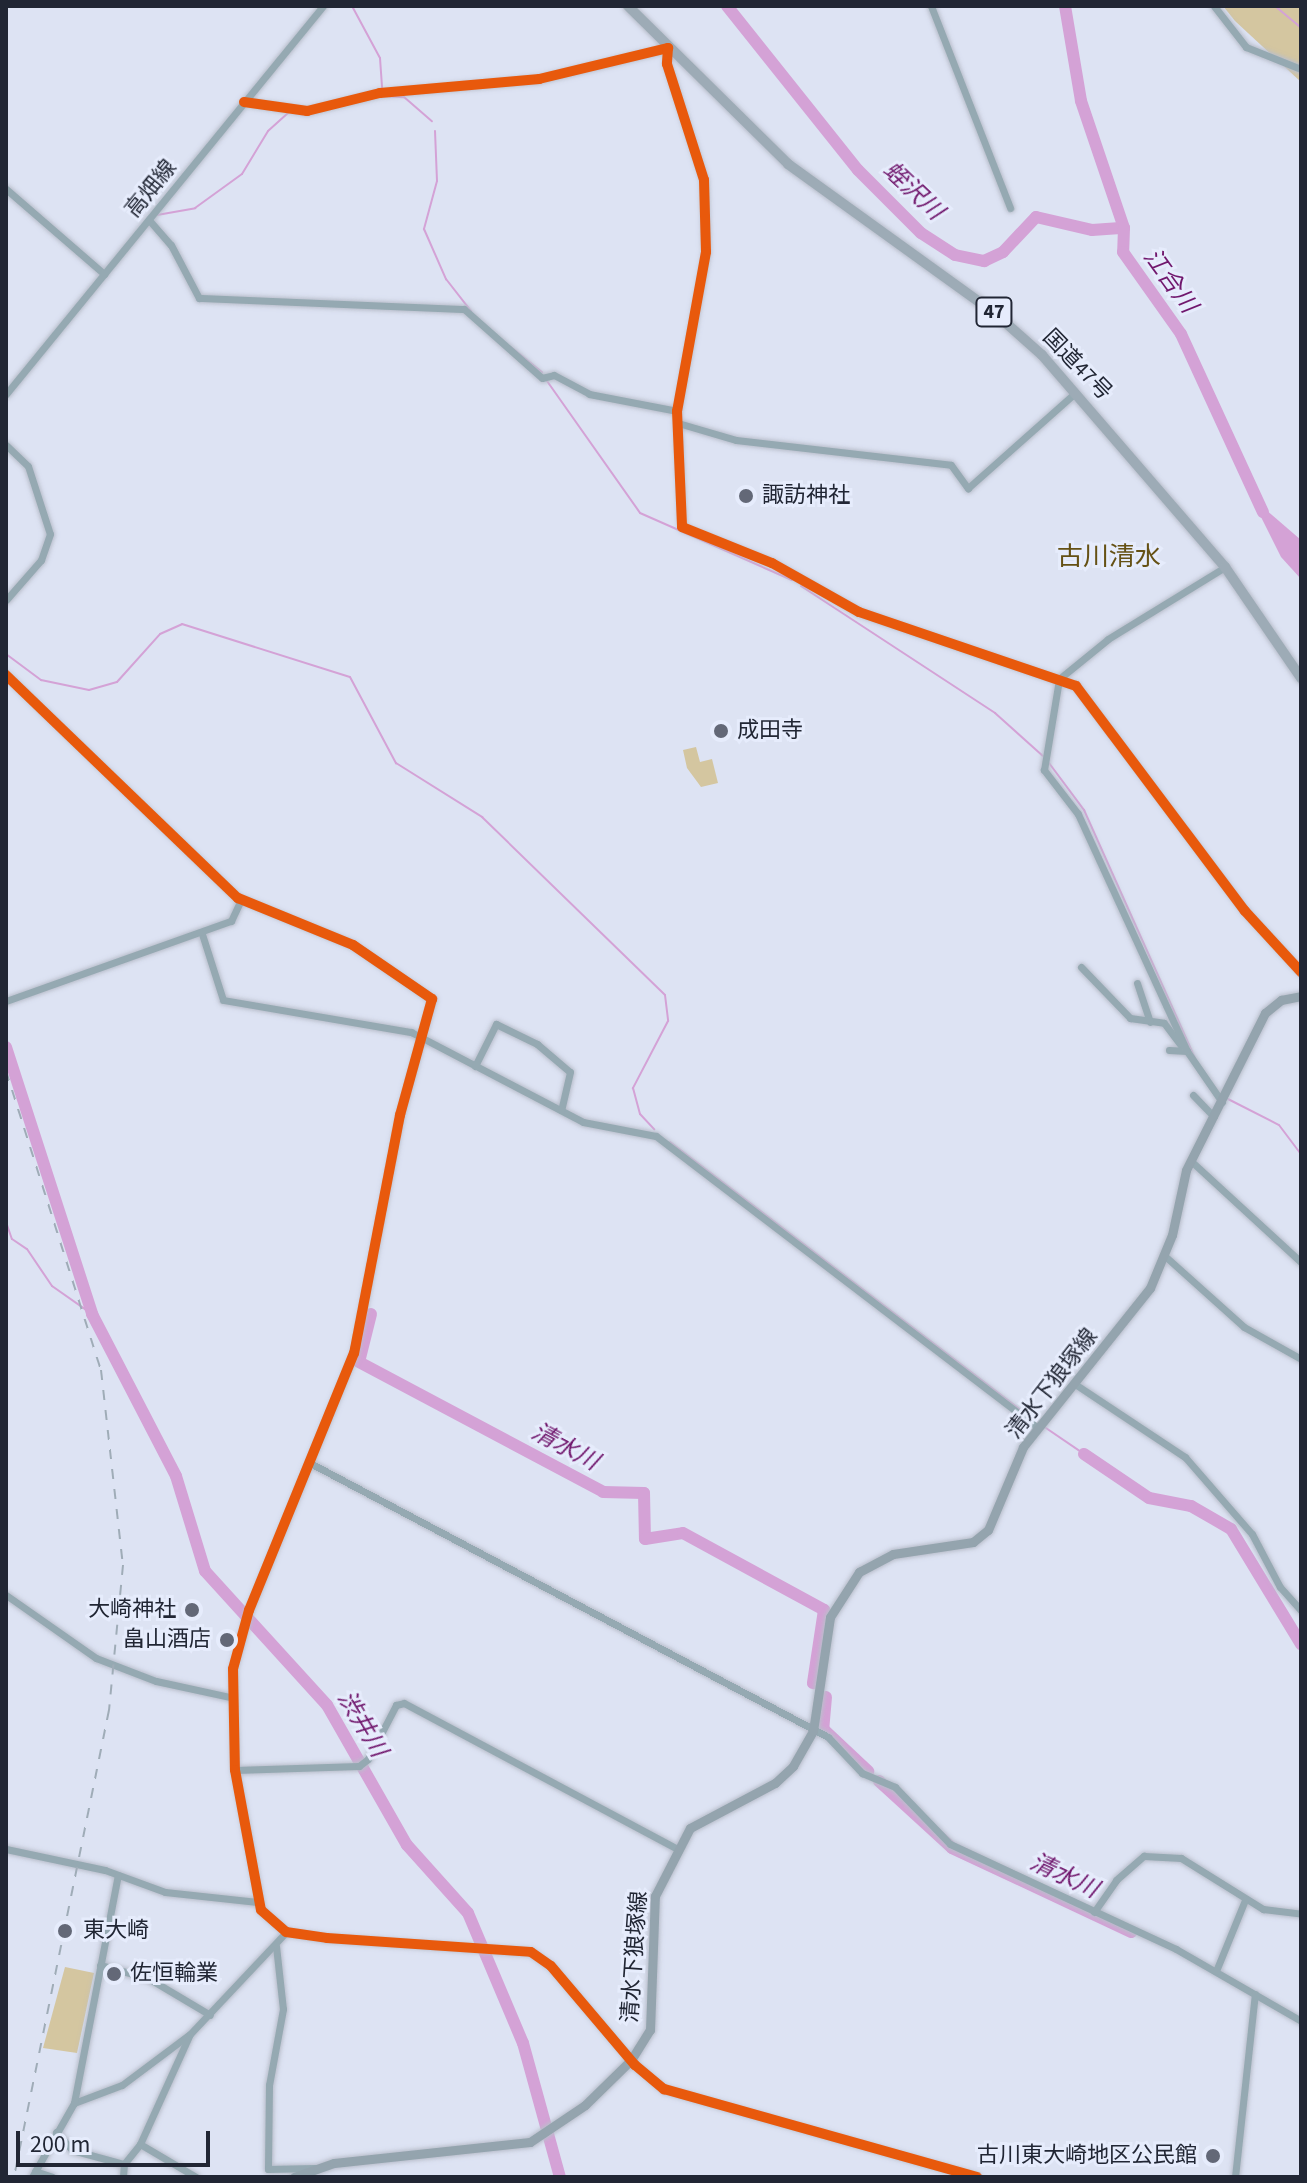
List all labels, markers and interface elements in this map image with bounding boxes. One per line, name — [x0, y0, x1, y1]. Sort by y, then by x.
street label: 高畑線 — [120, 155, 182, 223]
water label: 蛭沢川 — [877, 156, 949, 226]
water label: 江合川 — [1137, 243, 1203, 319]
road number: 47 — [974, 296, 1014, 328]
street label: 国道47号 — [1037, 324, 1117, 406]
place label: 諏訪神社 — [762, 483, 850, 509]
marker: 諏訪神社 — [737, 487, 755, 505]
district label: 古川清水 — [1057, 541, 1161, 573]
place label: 成田寺 — [737, 718, 803, 744]
marker: 成田寺 — [712, 722, 730, 740]
street label: 清水下狼塚線 — [1001, 1324, 1103, 1444]
water label: 清水川 — [526, 1417, 604, 1477]
place label: 大崎神社 — [88, 1597, 176, 1623]
marker: 大崎神社 — [183, 1601, 201, 1619]
place label: 畠山酒店 — [123, 1627, 211, 1653]
marker: 畠山酒店 — [218, 1631, 236, 1649]
water label: 渋井川 — [331, 1686, 393, 1762]
water label: 清水川 — [1025, 1848, 1103, 1904]
street label: 清水下狼塚線 — [617, 1890, 653, 2024]
place label: 東大崎 — [83, 1918, 149, 1944]
marker: 東大崎 — [54, 1920, 76, 1942]
place label: 佐恒輪業 — [130, 1961, 218, 1987]
marker: 佐恒輪業 — [105, 1965, 123, 1983]
scale bar — [20, 2115, 214, 2165]
text: 200 m — [30, 2127, 90, 2162]
place label: 古川東大崎地区公民館 — [977, 2143, 1197, 2169]
marker: 古川東大崎地区公民館 — [1204, 2147, 1222, 2165]

